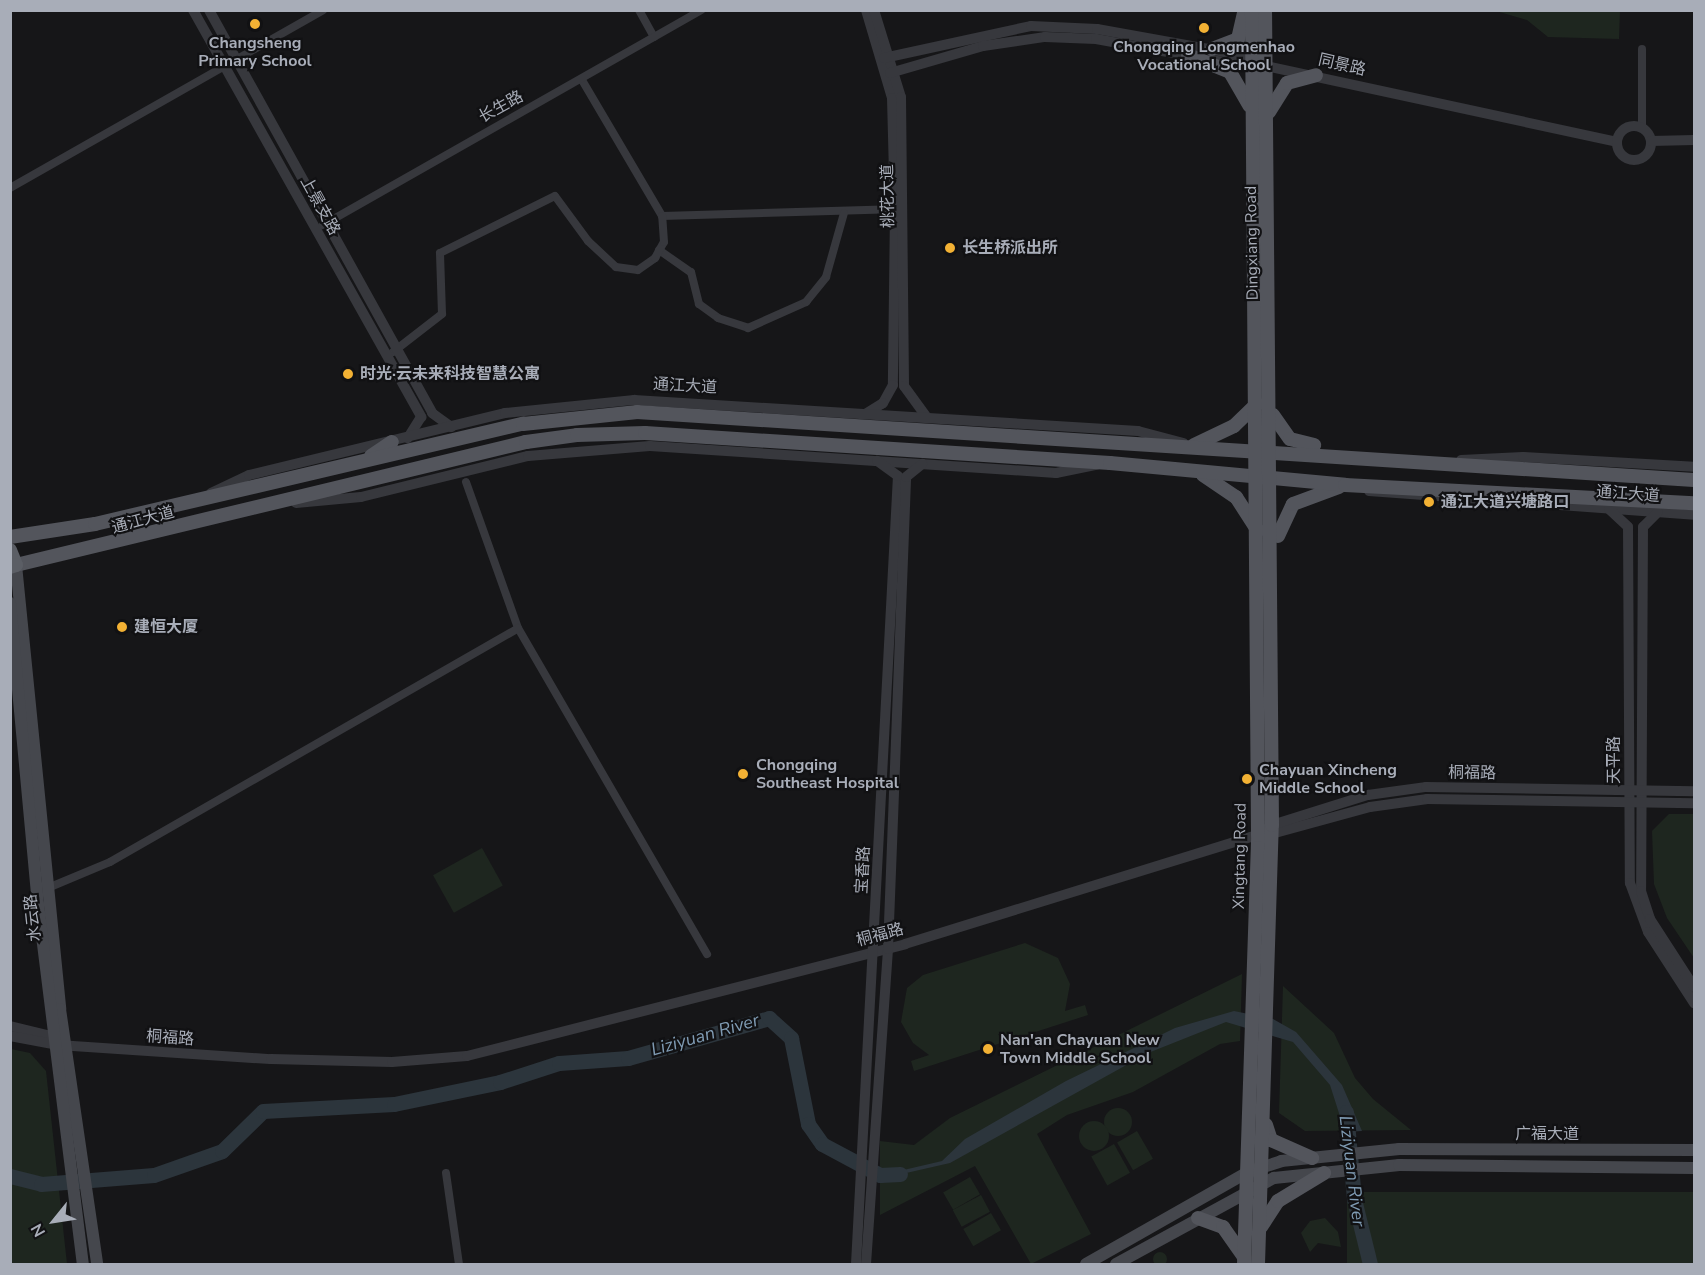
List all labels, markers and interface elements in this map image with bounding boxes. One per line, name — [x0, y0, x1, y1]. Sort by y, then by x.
marker: Changsheng Primary School — [248, 17, 262, 31]
marker: Chongqing Longmenhao Vocational School — [1197, 21, 1211, 35]
place label: Changsheng Primary School — [198, 33, 312, 71]
place label: Chongqing Longmenhao Vocational School — [1113, 37, 1295, 75]
street label: 同景路 — [1316, 50, 1368, 80]
street label: 长生路 — [475, 87, 527, 127]
street label: 桃花大道 — [878, 164, 898, 228]
street label: 上景支路 — [296, 173, 344, 239]
street label: Dingxiang Road — [1241, 186, 1263, 300]
place label: 长生桥派出所 — [962, 238, 1058, 258]
marker: 长生桥派出所 — [943, 241, 957, 255]
place label: 时光·云未来科技智慧公寓 — [360, 364, 540, 384]
marker: 时光·云未来科技智慧公寓 — [341, 367, 355, 381]
street label: 通江大道 — [653, 375, 717, 397]
street label: 通江大道 — [1595, 482, 1661, 506]
place label: 通江大道兴塘路口 — [1441, 492, 1569, 512]
marker: 通江大道兴塘路口 — [1422, 495, 1436, 509]
street label: 通江大道 — [110, 502, 176, 538]
place label: 建恒大厦 — [134, 617, 198, 637]
marker: 建恒大厦 — [115, 620, 129, 634]
street label: 天平路 — [1604, 736, 1624, 784]
place label: Chongqing Southeast Hospital — [756, 755, 899, 793]
place label: Chayuan Xincheng Middle School — [1259, 760, 1397, 798]
street label: 桐福路 — [1448, 763, 1496, 783]
marker: Chongqing Southeast Hospital — [734, 765, 752, 783]
marker: Chayuan Xincheng Middle School — [1240, 772, 1254, 786]
street label: Xingtang Road — [1229, 803, 1251, 909]
street label: 宝香路 — [852, 846, 874, 894]
street label: 水云路 — [21, 893, 45, 943]
street label: 桐福路 — [854, 920, 906, 950]
water label: Liziyuan River — [648, 1009, 762, 1061]
street label: 桐福路 — [145, 1027, 195, 1049]
place label: Nan'an Chayuan New Town Middle School — [1000, 1030, 1160, 1068]
marker: Nan'an Chayuan New Town Middle School — [981, 1042, 995, 1056]
water label: Liziyuan River — [1334, 1114, 1370, 1228]
street label: 广福大道 — [1515, 1124, 1579, 1144]
north arrow — [24, 1191, 84, 1251]
text: N — [26, 1219, 51, 1241]

